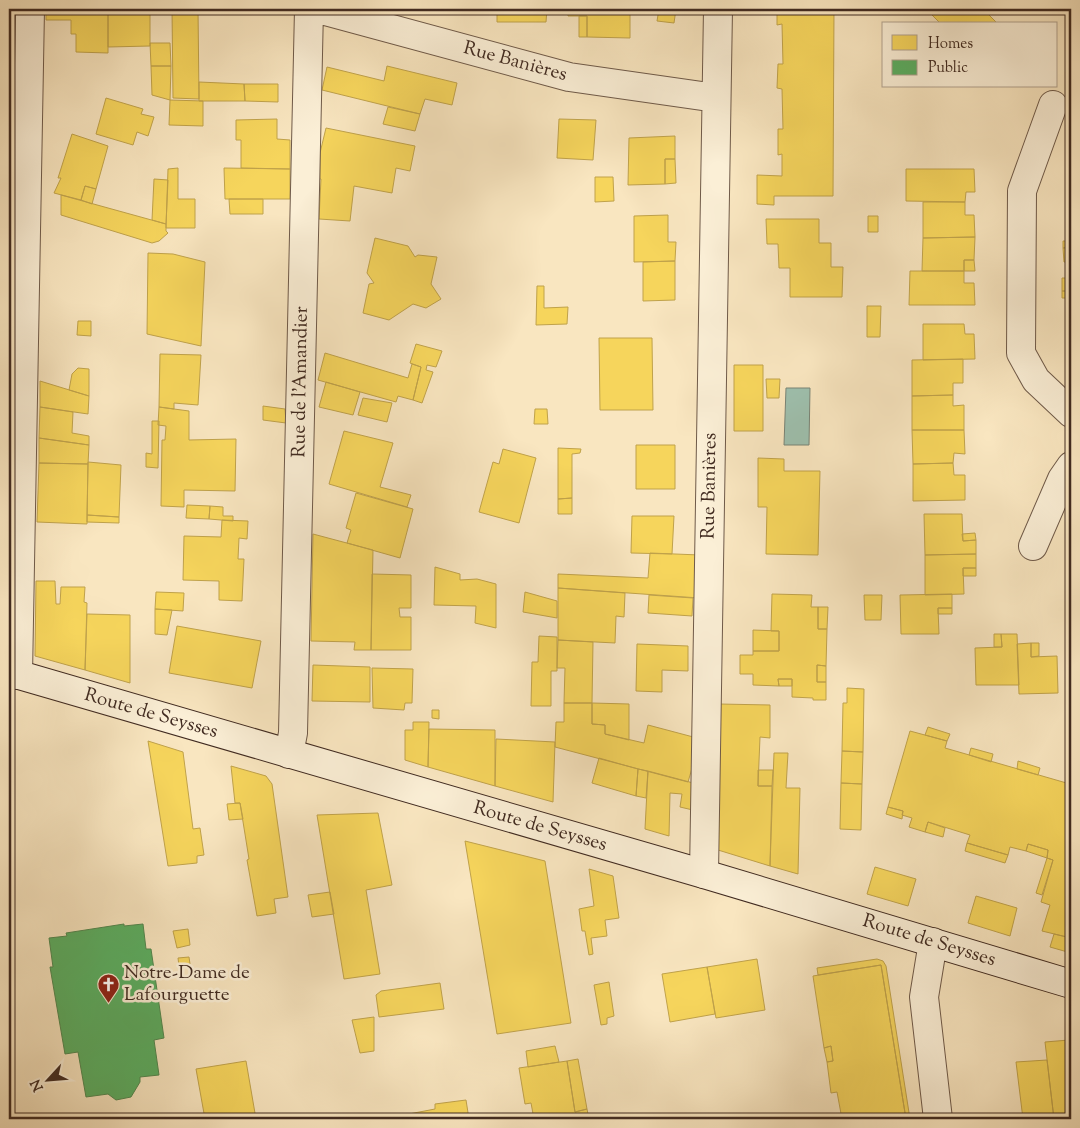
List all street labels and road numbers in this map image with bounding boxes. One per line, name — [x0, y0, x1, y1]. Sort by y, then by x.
street label: Rue Banières — [460, 35, 570, 89]
street label: Rue de l'Amandier — [286, 306, 316, 458]
street label: Rue Banières — [696, 433, 724, 539]
street label: Route de Seysses — [81, 682, 221, 746]
street label: Route de Seysses — [470, 795, 610, 859]
street label: Route de Seysses — [859, 908, 999, 974]

